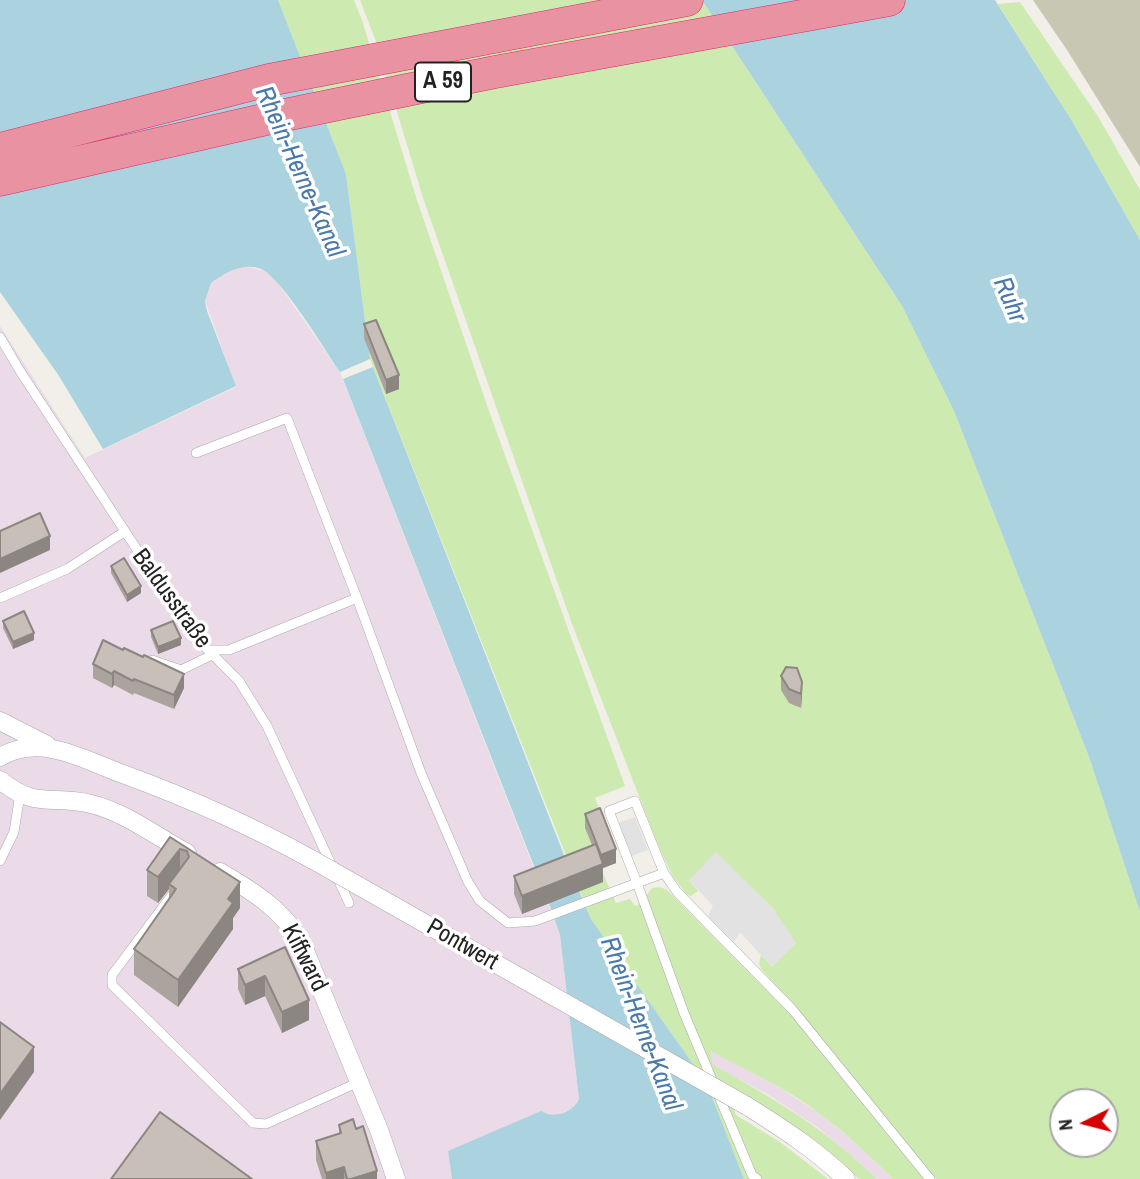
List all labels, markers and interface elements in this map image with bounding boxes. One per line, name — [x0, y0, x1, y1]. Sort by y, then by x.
road number: A 59 — [415, 62, 471, 102]
water label: Rhein-Herne-Kanal — [247, 82, 351, 262]
water label: Ruhr — [986, 273, 1032, 327]
street label: Baldusstraße — [125, 544, 217, 654]
street label: Pontwert — [421, 913, 503, 977]
street label: Kiffward — [275, 919, 333, 997]
water label: Rhein-Herne-Kanal — [593, 933, 687, 1115]
north arrow — [1049, 1088, 1119, 1158]
text: N — [1052, 1118, 1079, 1132]

